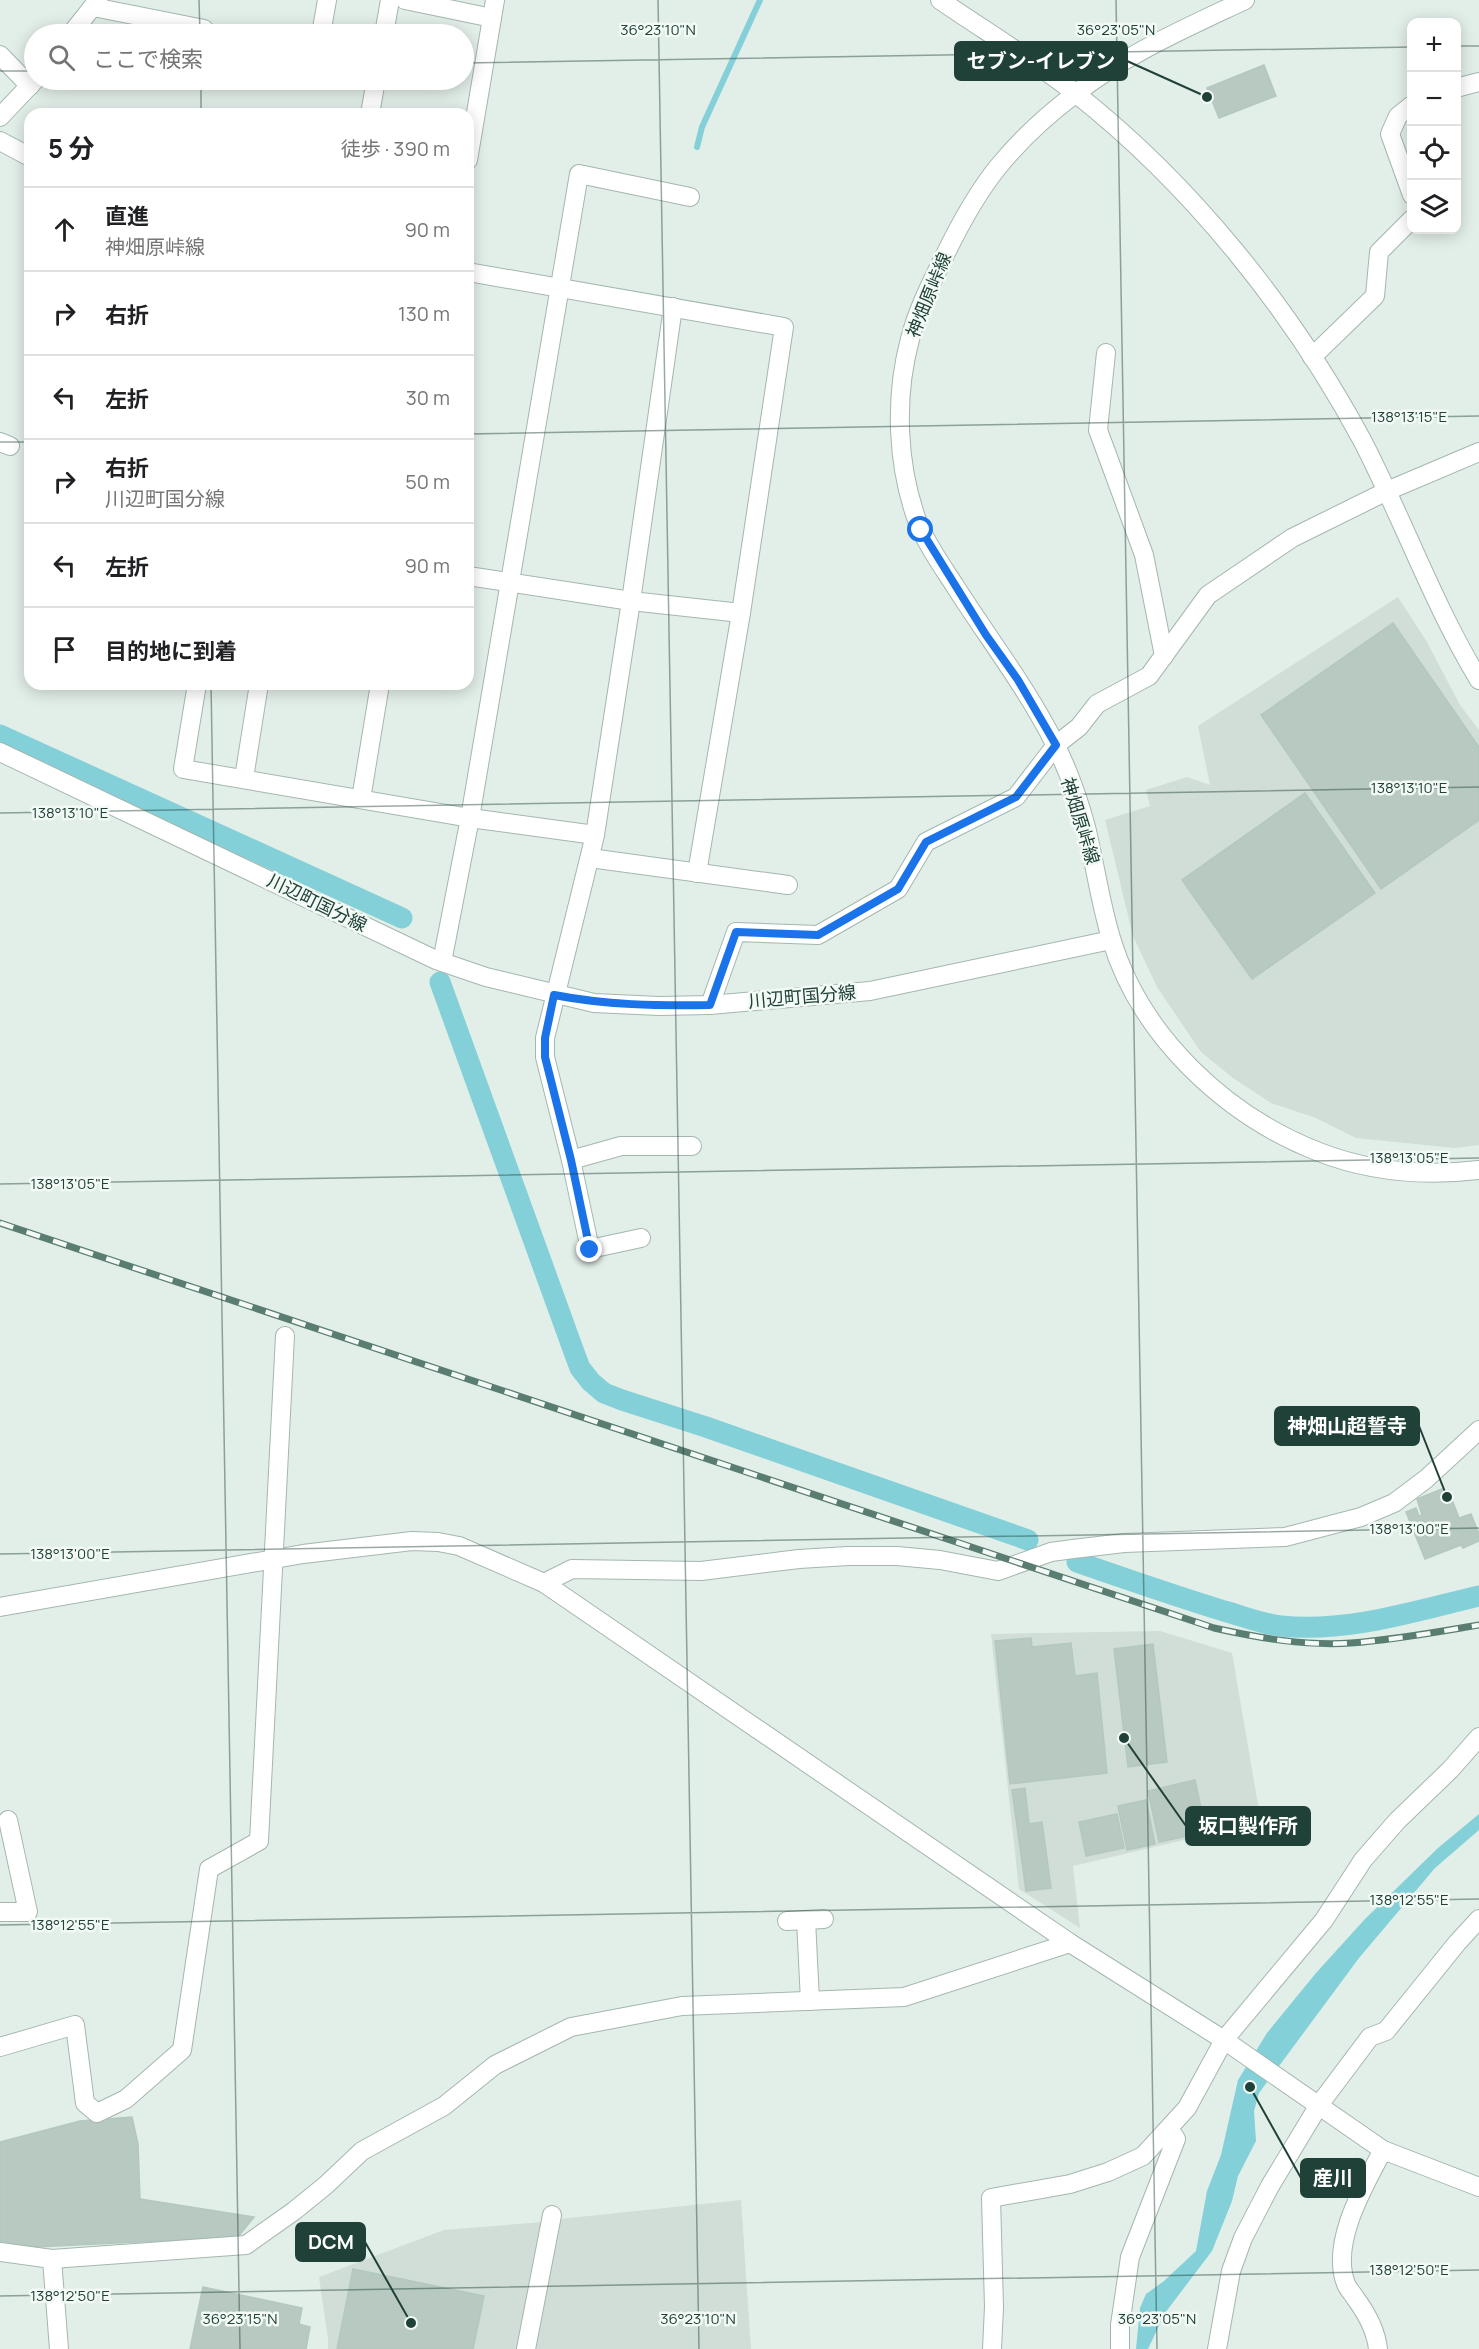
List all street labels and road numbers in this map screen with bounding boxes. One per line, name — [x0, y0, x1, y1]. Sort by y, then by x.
street label: 神畑原峠線 — [900, 248, 956, 341]
street label: 神畑原峠線 — [1056, 774, 1106, 867]
street label: 川辺町国分線 — [264, 868, 371, 937]
street label: 川辺町国分線 — [747, 979, 857, 1013]

